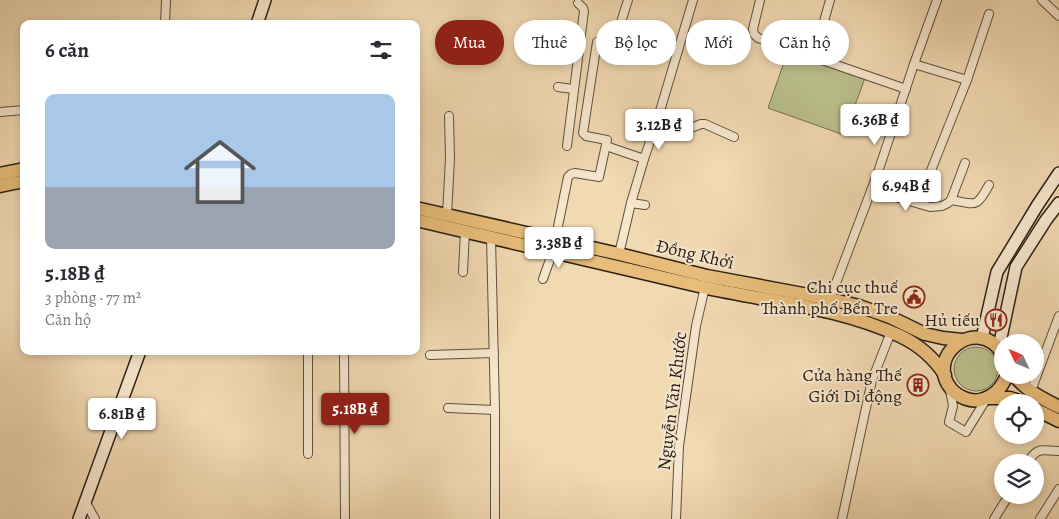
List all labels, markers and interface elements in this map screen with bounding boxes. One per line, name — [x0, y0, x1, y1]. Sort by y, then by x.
chip: Mua — [435, 20, 504, 65]
chip: Thuê — [514, 20, 586, 65]
chip: Bộ lọc — [596, 20, 676, 65]
chip: Mới — [686, 20, 751, 65]
chip: Căn hộ — [761, 20, 849, 65]
text: 6 căn — [45, 36, 89, 64]
icon: filters — [367, 36, 395, 64]
pin: 6.36B ₫ — [829, 104, 921, 146]
pin: 3.12B ₫ — [613, 108, 705, 151]
text: 6.36B ₫ — [851, 109, 899, 131]
text: 3.12B ₫ — [636, 114, 682, 136]
icon: home — [175, 127, 265, 217]
pin: 6.94B ₫ — [860, 170, 952, 212]
text: 6.94B ₫ — [882, 175, 930, 197]
pin: 3.38B ₫ — [513, 226, 605, 269]
text: 3.38B ₫ — [536, 232, 582, 254]
street label: Đồng Khởi — [654, 233, 736, 275]
text: 5.18B ₫ — [45, 259, 105, 287]
place label: Chi cục thuế Thành phố Bến Tre — [761, 275, 898, 320]
public building icon: Chi cục thuế Thành phố Bến Tre — [902, 285, 926, 309]
text: 3 phòng · 77 m² — [45, 287, 141, 309]
place label: Hủ tiếu — [924, 308, 980, 332]
restaurant icon: Hủ tiếu — [984, 308, 1008, 332]
text: Căn hộ — [45, 309, 91, 331]
street label: Nguyễn Văn Khước — [652, 330, 692, 472]
north arrow — [994, 334, 1044, 384]
map controls — [994, 334, 1044, 504]
place label: Cửa hàng Thế Giới Di động — [803, 363, 902, 408]
building icon: Cửa hàng Thế Giới Di động — [906, 373, 930, 397]
pin: 5.18B ₫ — [309, 392, 401, 435]
button: locate — [994, 394, 1044, 444]
pin: 6.81B ₫ — [76, 398, 168, 440]
text: 5.18B ₫ — [332, 398, 378, 420]
text: 6.81B ₫ — [99, 403, 145, 425]
button: layers — [994, 454, 1044, 504]

